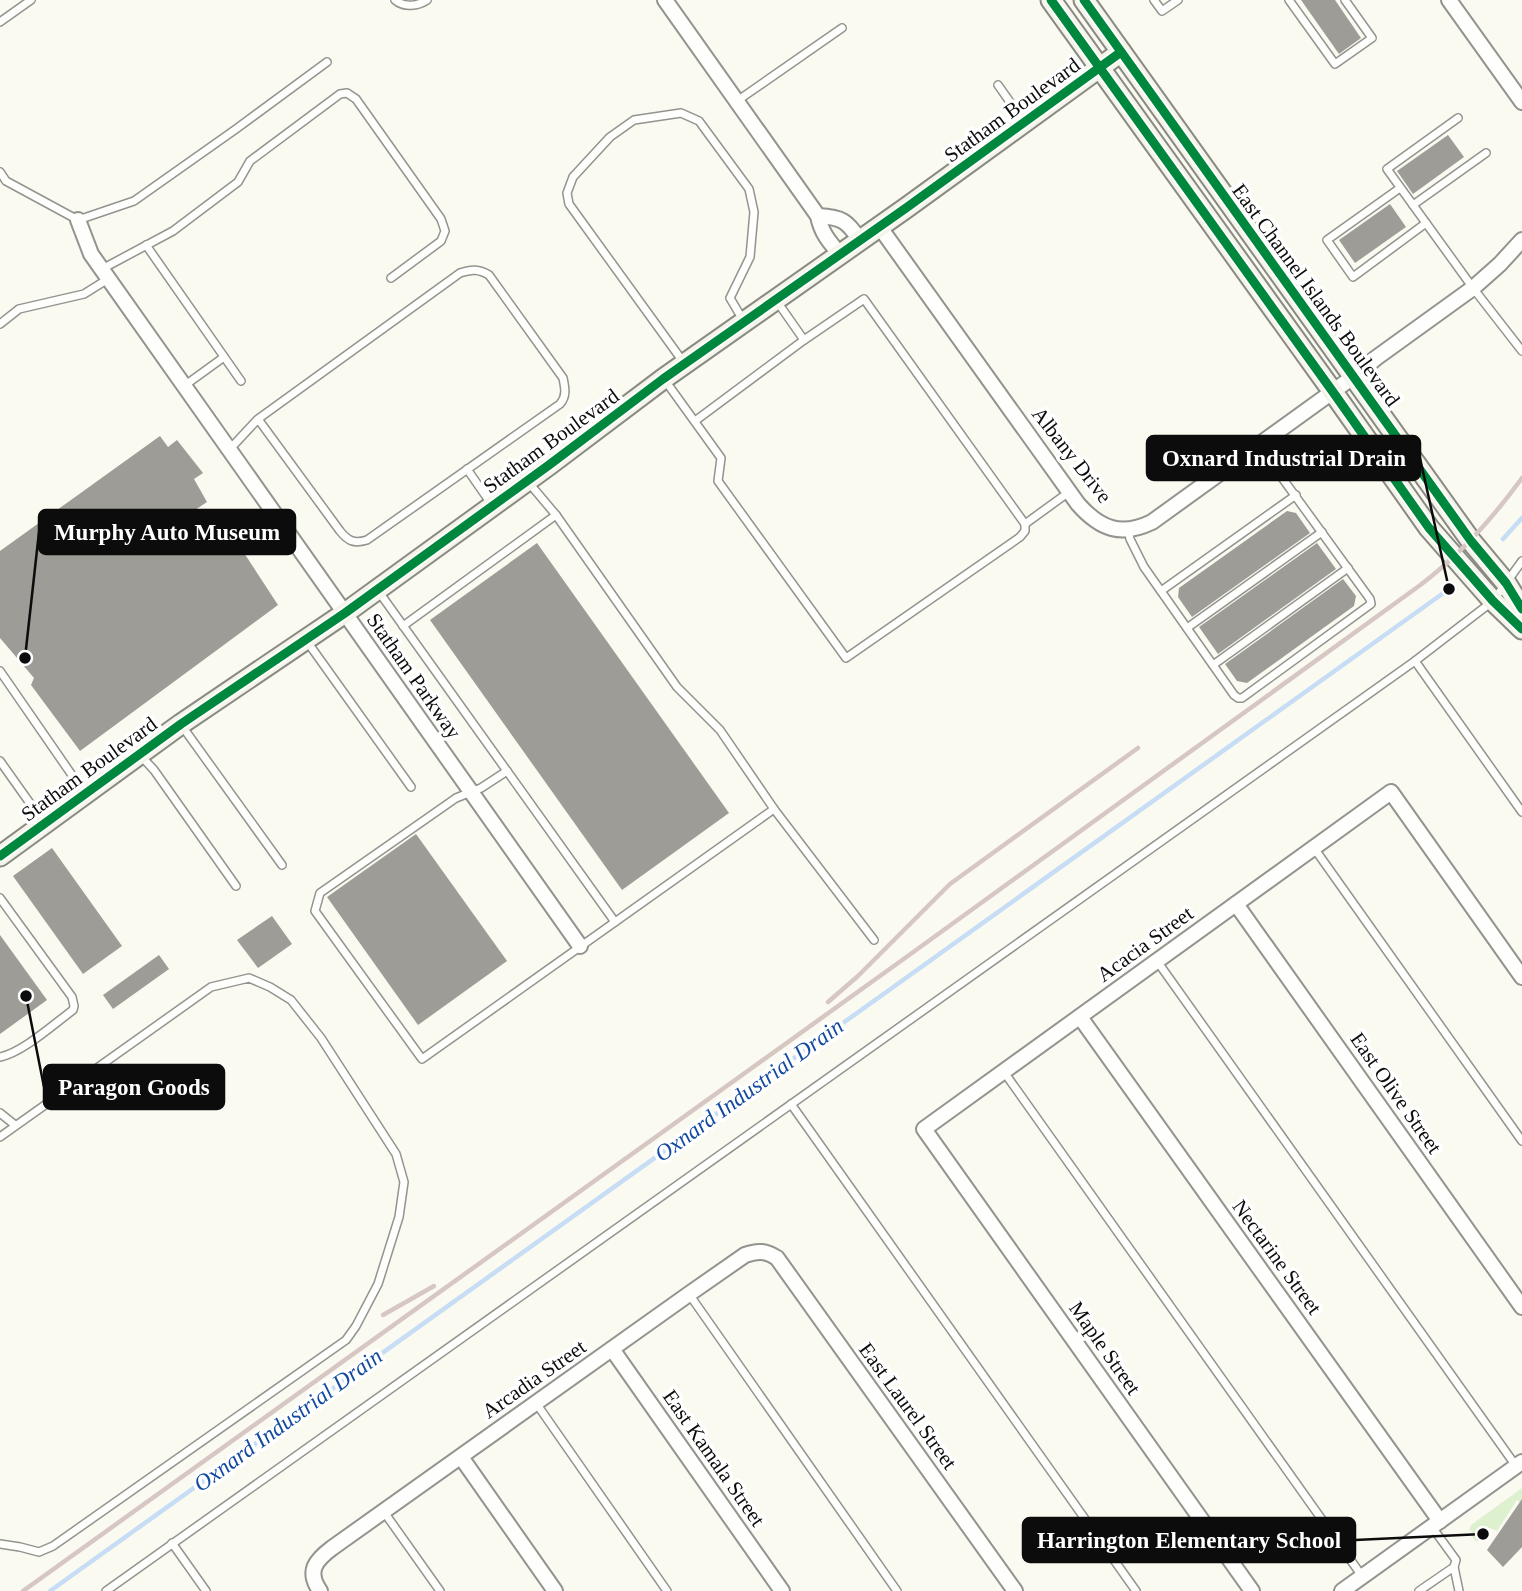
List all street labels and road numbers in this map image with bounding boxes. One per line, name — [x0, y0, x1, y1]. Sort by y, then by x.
street label: Statham Boulevard — [940, 53, 1085, 167]
street label: East Channel Islands Boulevard — [1227, 179, 1405, 411]
street label: Statham Boulevard — [479, 384, 624, 498]
street label: Albany Drive — [1027, 402, 1117, 508]
street label: Statham Parkway — [362, 609, 466, 744]
street label: Statham Boulevard — [17, 712, 162, 826]
street label: Acacia Street — [1092, 901, 1198, 987]
street label: East Olive Street — [1345, 1028, 1447, 1158]
street label: Nectarine Street — [1227, 1195, 1327, 1319]
street label: Maple Street — [1064, 1297, 1146, 1399]
street label: Arcadia Street — [478, 1334, 590, 1423]
street label: East Laurel Street — [854, 1338, 962, 1474]
street label: East Kamala Street — [658, 1385, 770, 1531]

